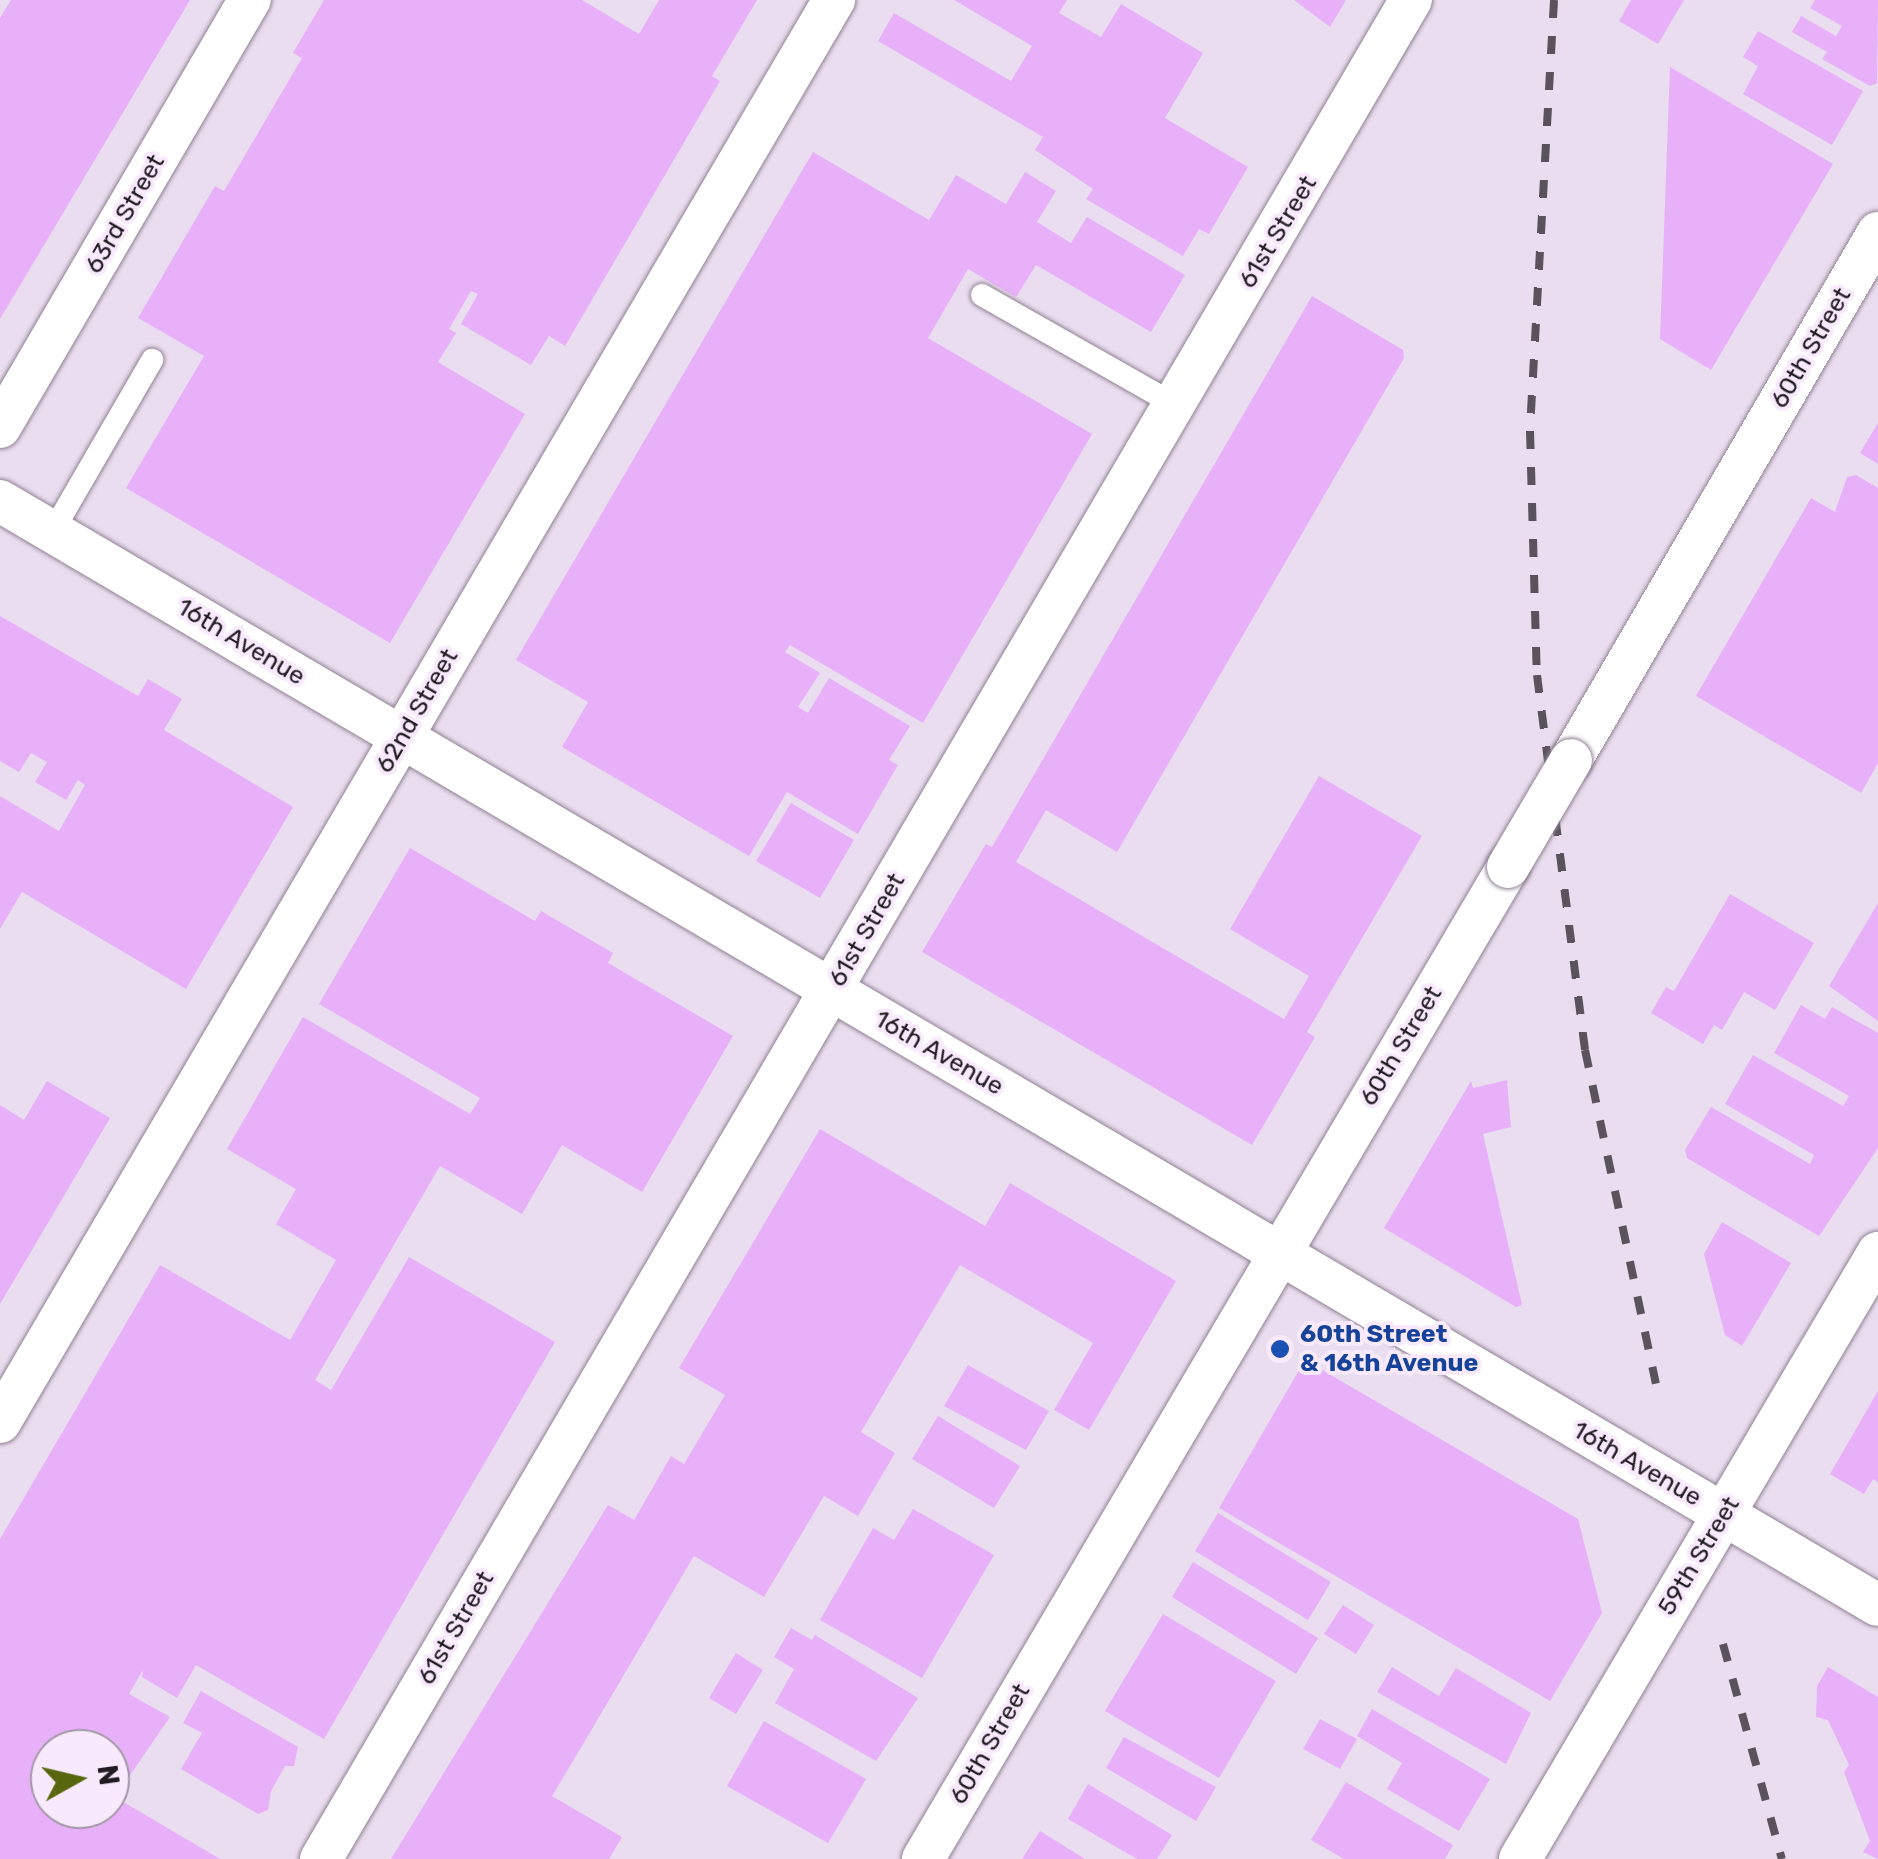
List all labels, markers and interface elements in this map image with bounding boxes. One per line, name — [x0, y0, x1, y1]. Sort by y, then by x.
street label: 63rd Street — [79, 149, 171, 279]
street label: 61st Street — [1233, 170, 1323, 294]
street label: 60th Street — [1764, 282, 1858, 414]
street label: 16th Avenue — [171, 592, 311, 692]
street label: 62nd Street — [369, 644, 465, 778]
street label: 61st Street — [822, 868, 912, 992]
street label: 60th Street — [1354, 981, 1448, 1111]
street label: 16th Avenue — [869, 1004, 1009, 1102]
place label: 60th Street & 16th Avenue — [1300, 1320, 1479, 1379]
marker: 60th Street & 16th Avenue — [1269, 1338, 1291, 1360]
street label: 16th Avenue — [1567, 1415, 1707, 1513]
street label: 59th Street — [1652, 1491, 1746, 1621]
street label: 61st Street — [411, 1566, 501, 1690]
street label: 60th Street — [943, 1678, 1037, 1810]
north arrow — [30, 1729, 130, 1829]
text: N — [90, 1763, 126, 1787]

